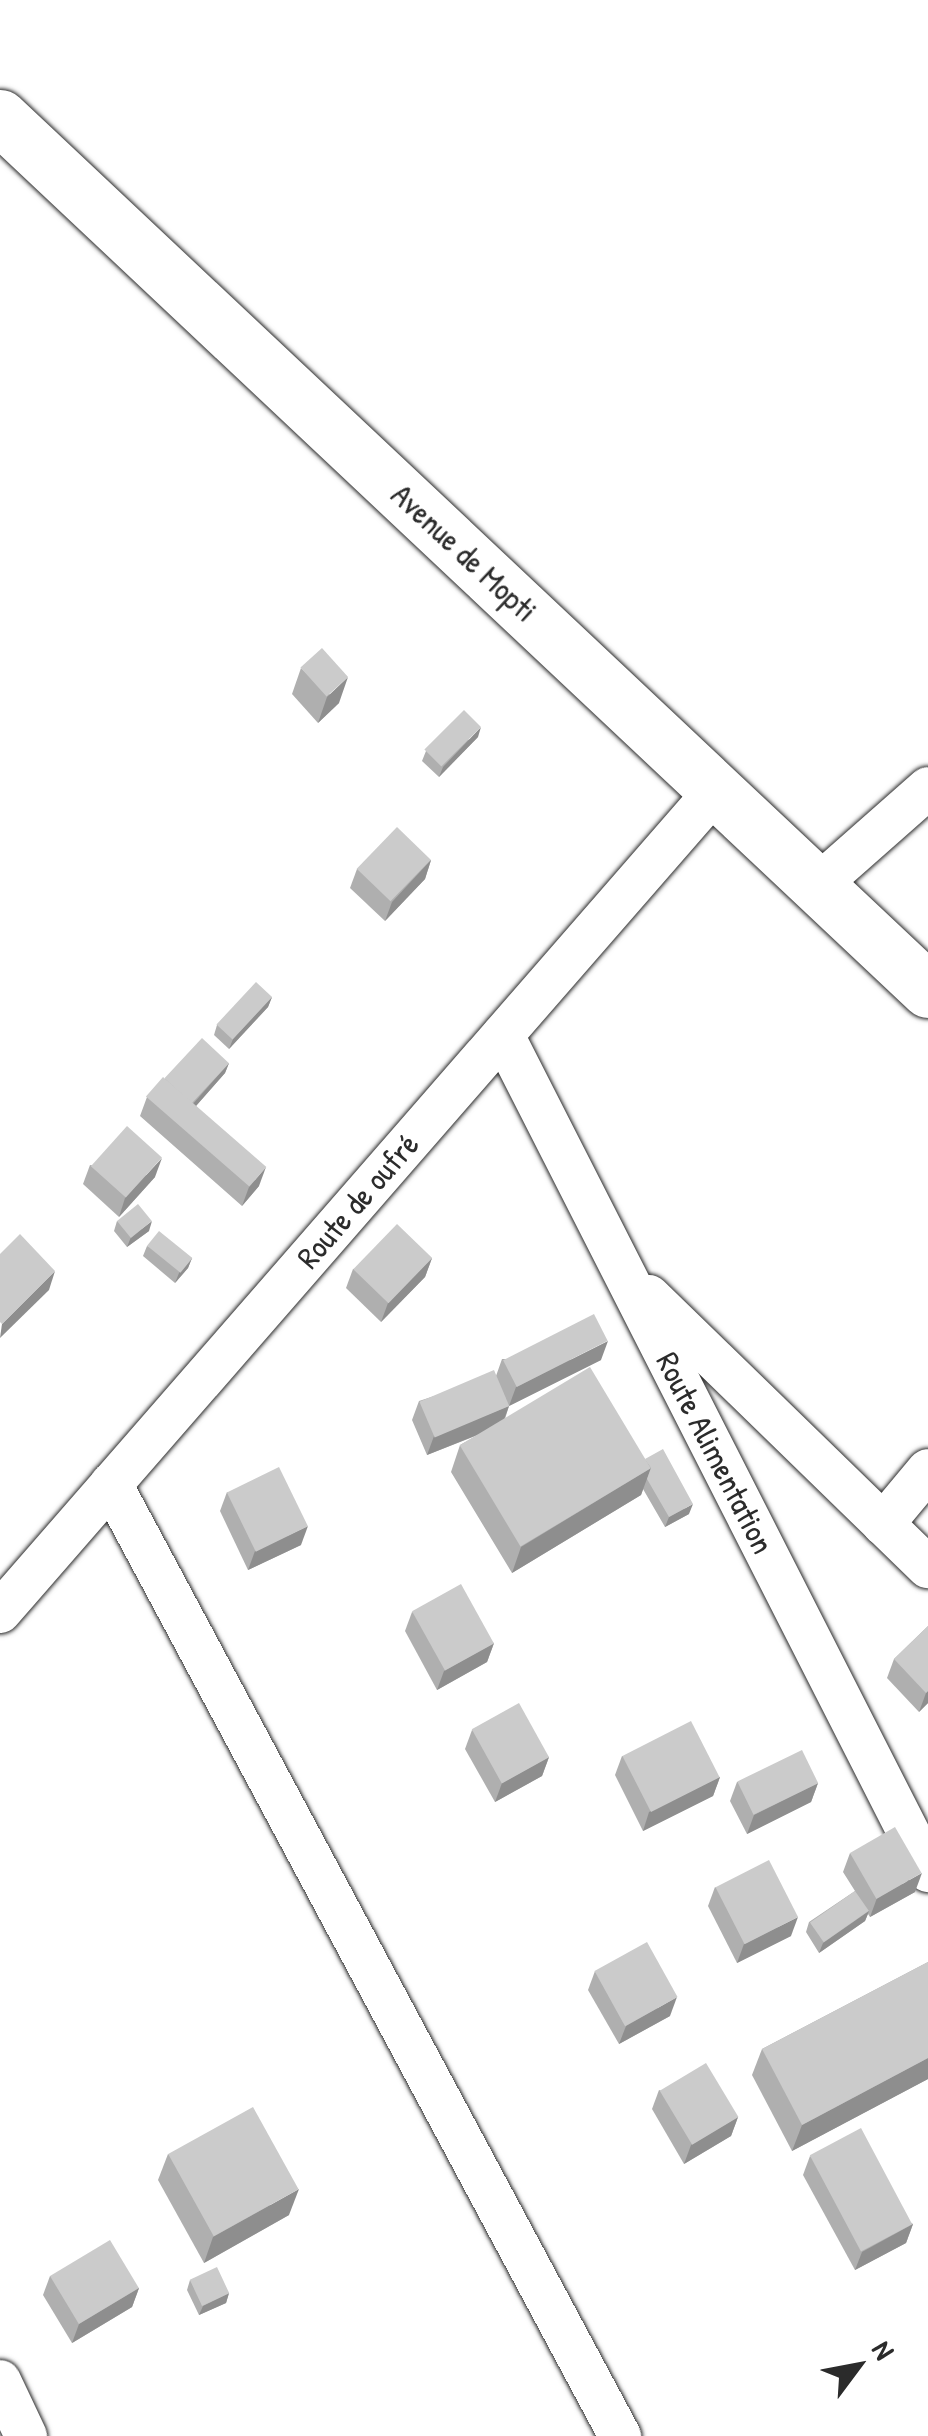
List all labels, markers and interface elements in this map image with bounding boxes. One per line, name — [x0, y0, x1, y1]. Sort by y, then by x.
street label: Avenue de Mopti — [383, 476, 545, 630]
street label: Route de oufré — [289, 1126, 427, 1276]
street label: Route Alimentation — [648, 1346, 782, 1560]
north arrow — [808, 2316, 908, 2416]
text: N — [863, 2334, 904, 2366]

